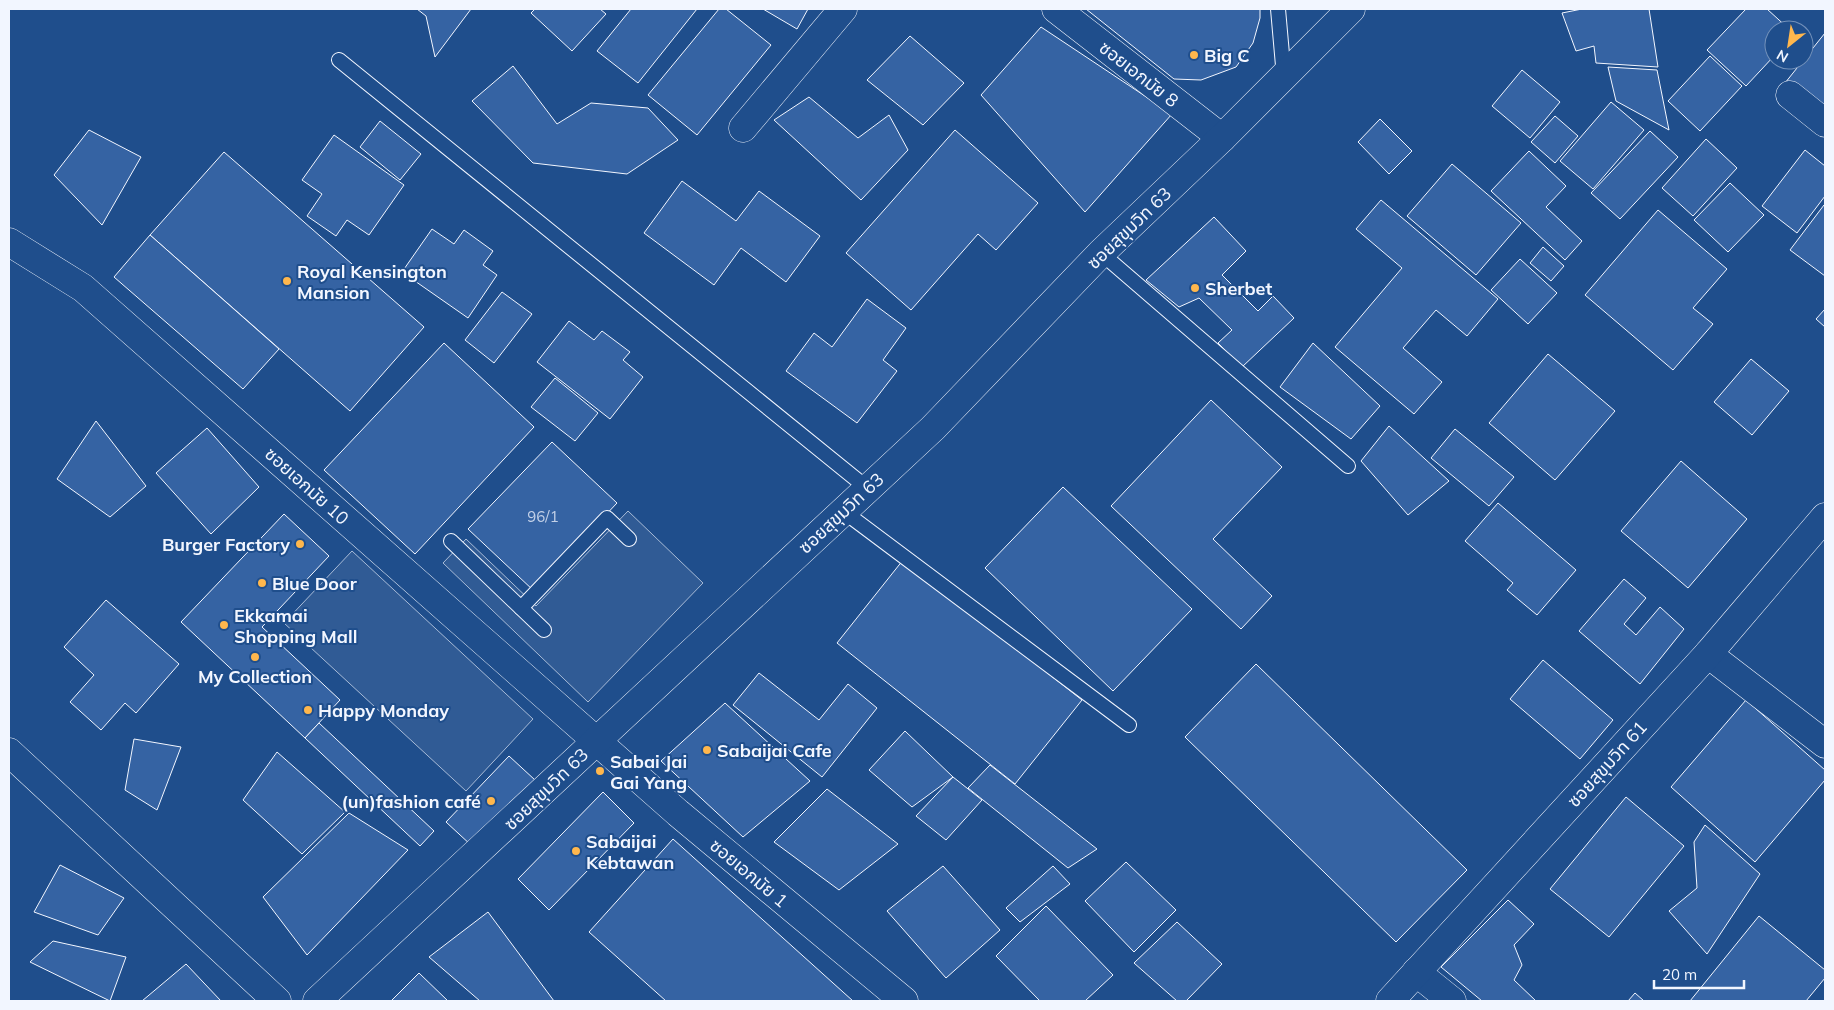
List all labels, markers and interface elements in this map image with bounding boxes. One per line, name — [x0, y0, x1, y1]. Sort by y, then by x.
north arrow — [1764, 20, 1814, 70]
street label: ซอยเอกมัย 8 — [1095, 36, 1183, 112]
place label: Big C — [1204, 44, 1250, 67]
text: N — [1773, 46, 1792, 67]
marker: Big C — [1188, 49, 1200, 61]
street label: ซอยสุขุมวิท 63 — [1082, 182, 1176, 274]
place label: Royal Kensington Mansion — [297, 260, 447, 304]
marker: Royal Kensington Mansion — [281, 275, 293, 287]
place label: Sherbet — [1205, 277, 1272, 300]
marker: Sherbet — [1189, 282, 1201, 294]
street label: ซอยเอกมัย 10 — [260, 442, 354, 530]
street label: ซอยสุขุมวิท 63 — [794, 468, 888, 558]
house number: 96/1 — [527, 507, 559, 526]
place label: Burger Factory — [162, 533, 290, 556]
marker: Burger Factory — [294, 538, 306, 550]
place label: Blue Door — [272, 572, 358, 595]
marker: Blue Door — [256, 577, 268, 589]
place label: Ekkamai Shopping Mall — [234, 604, 357, 648]
marker: Ekkamai Shopping Mall — [218, 619, 230, 631]
marker: My Collection — [249, 651, 261, 663]
place label: My Collection — [198, 665, 312, 688]
place label: Happy Monday — [318, 699, 449, 722]
marker: Happy Monday — [302, 704, 314, 716]
street label: ซอยสุขุมวิท 61 — [1562, 716, 1652, 812]
place label: Sabaijai Cafe — [717, 739, 832, 762]
street label: ซอยสุขุมวิท 63 — [499, 743, 593, 835]
marker: Sabaijai Cafe — [701, 744, 713, 756]
place label: Sabai Jai Gai Yang — [610, 750, 687, 794]
marker: Sabai Jai Gai Yang — [594, 765, 606, 777]
place label: (un)fashion café — [341, 790, 481, 813]
marker: (un)fashion café — [485, 795, 497, 807]
place label: Sabaijai Kebtawan — [586, 830, 674, 874]
street label: ซอยเอกมัย 1 — [705, 834, 793, 912]
marker: Sabaijai Kebtawan — [570, 845, 582, 857]
scale bar — [1654, 958, 1744, 990]
text: 20 m — [1662, 965, 1697, 984]

